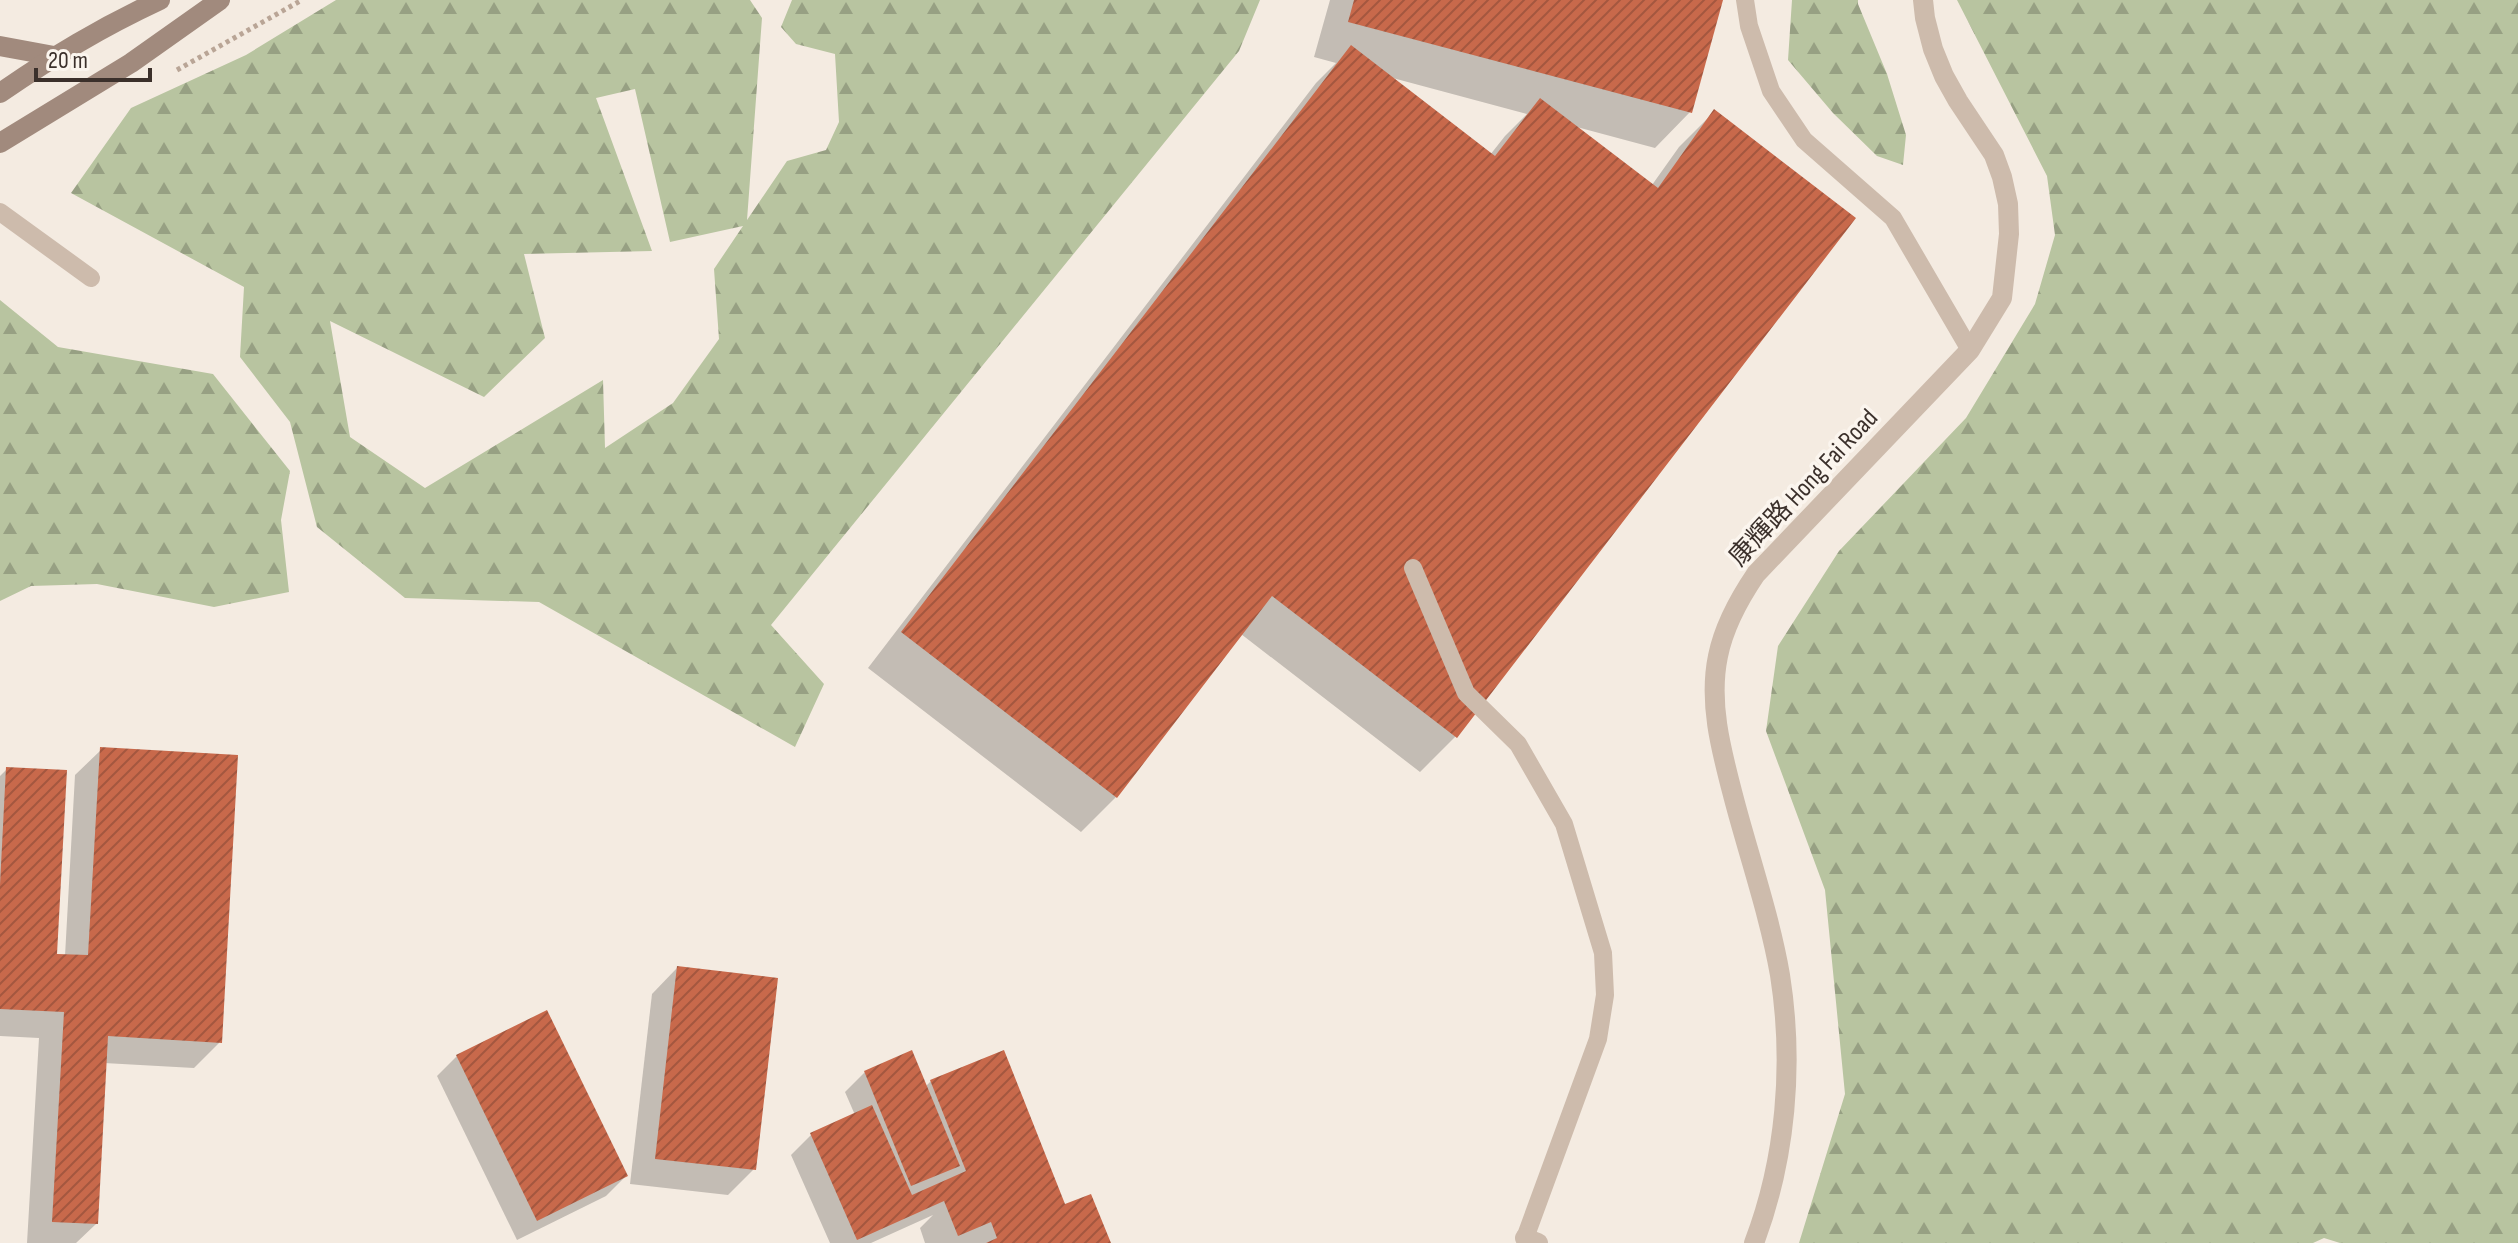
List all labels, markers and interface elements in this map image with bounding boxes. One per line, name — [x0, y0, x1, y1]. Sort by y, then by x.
scale bar — [36, 32, 150, 82]
text: 20 m — [48, 46, 88, 75]
street label: 康輝路 Hong Fai Road — [1723, 403, 1885, 573]

